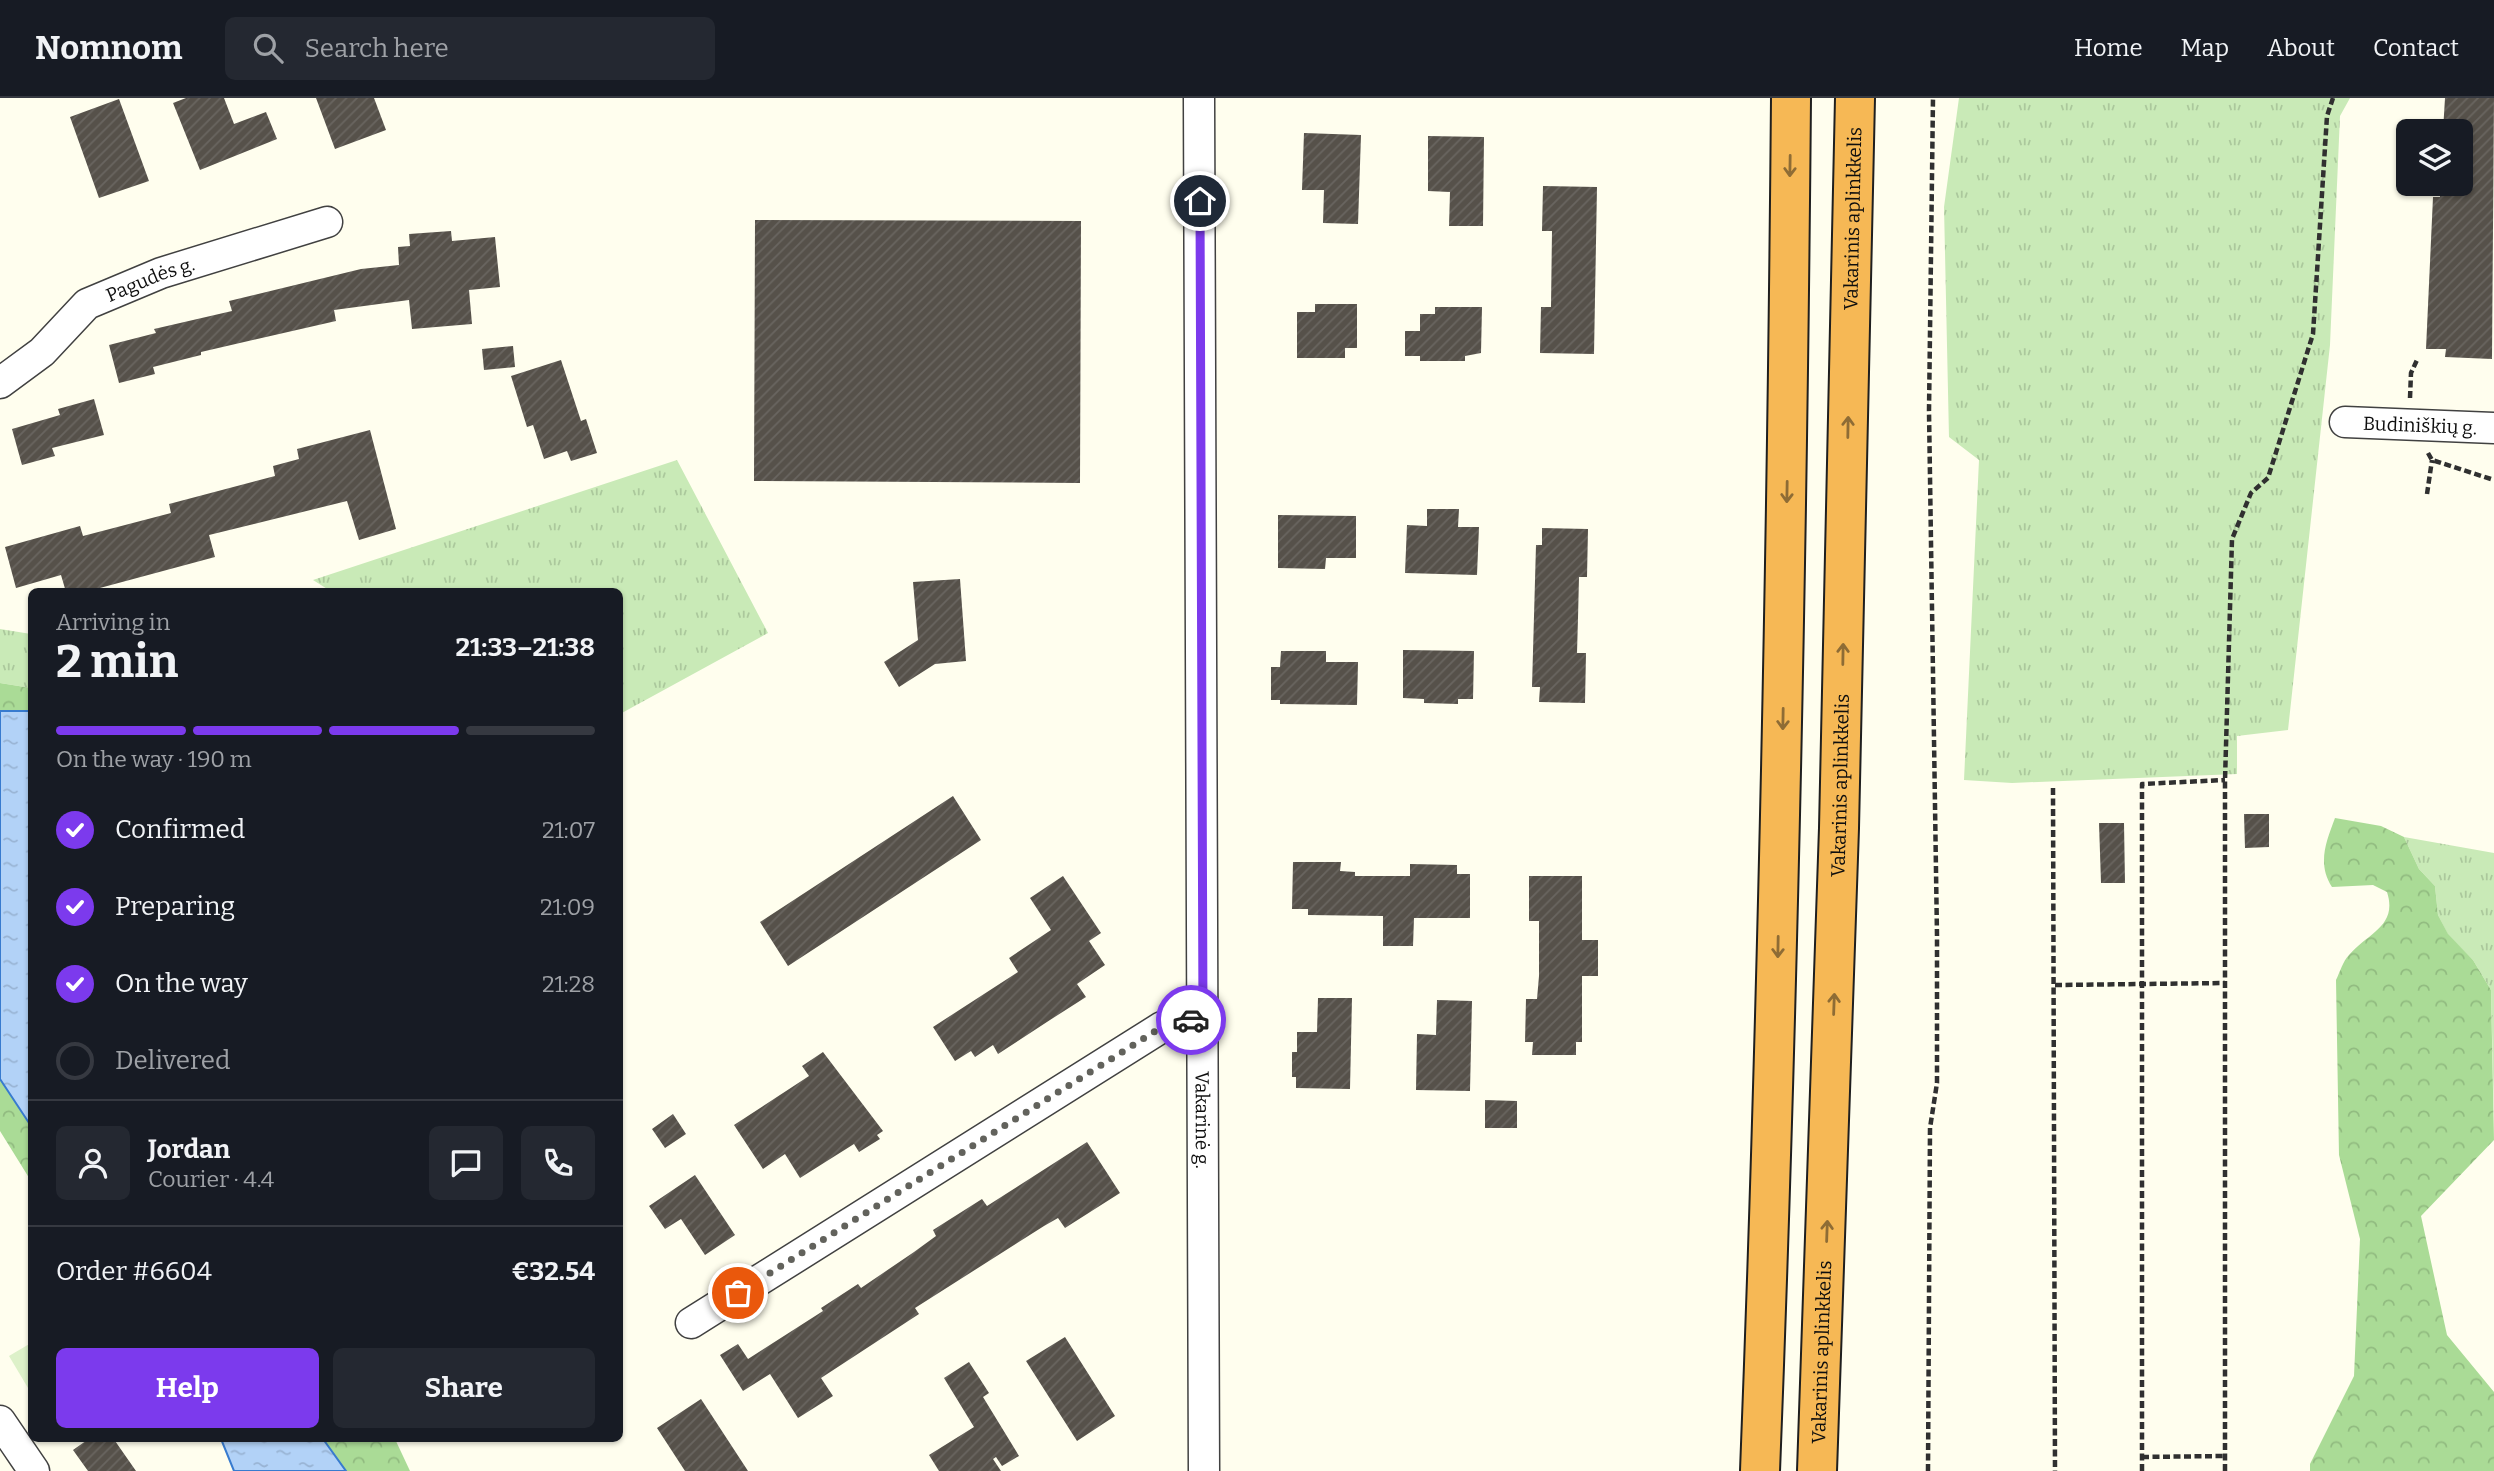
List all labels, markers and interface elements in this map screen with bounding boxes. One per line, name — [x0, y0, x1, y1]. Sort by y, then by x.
search box — [225, 17, 715, 80]
text: Nomnom — [35, 28, 183, 68]
icon: search — [249, 29, 287, 67]
text: Search here — [305, 33, 449, 64]
text: Home — [2074, 34, 2143, 62]
text: Map — [2181, 34, 2229, 62]
text: About — [2267, 34, 2335, 62]
text: Contact — [2373, 34, 2459, 62]
map controls — [2396, 119, 2473, 196]
button: layers — [2396, 119, 2473, 196]
street label: Vakarinis aplinkkelis — [1839, 127, 1866, 310]
one-way arrow — [1783, 154, 1797, 177]
pin — [1170, 171, 1230, 231]
icon: home — [1181, 182, 1219, 220]
street label: Pagudės g. — [103, 252, 197, 307]
street label: Budiniškių g. — [2362, 412, 2477, 439]
one-way arrow — [1842, 415, 1855, 438]
one-way arrow — [1780, 480, 1793, 503]
text: Arriving in — [56, 608, 170, 636]
text: 21:33–21:38 — [455, 632, 595, 663]
text: 2 min — [56, 634, 178, 689]
one-way arrow — [1836, 643, 1850, 666]
street label: Vakarinis aplinkkelis — [1826, 694, 1854, 877]
one-way arrow — [1776, 707, 1790, 730]
text: On the way · 190 m — [56, 745, 252, 773]
icon: check — [56, 811, 94, 849]
text: Confirmed — [115, 814, 245, 845]
text: 21:07 — [542, 816, 595, 844]
icon: check — [56, 888, 94, 926]
text: Preparing — [115, 891, 235, 922]
text: 21:09 — [540, 893, 595, 921]
one-way arrow — [1771, 935, 1784, 958]
icon: check — [56, 965, 94, 1003]
text: On the way — [115, 968, 248, 999]
text: 21:28 — [542, 970, 595, 998]
courier — [1156, 985, 1226, 1055]
one-way arrow — [1827, 993, 1841, 1016]
icon: car — [1172, 1001, 1210, 1039]
text: Delivered — [115, 1045, 230, 1076]
street label: Vakarinė g. — [1191, 1071, 1214, 1169]
button: person — [56, 1126, 130, 1200]
button: chat — [429, 1126, 503, 1200]
button: phone — [521, 1126, 595, 1200]
text: Jordan — [148, 1134, 230, 1165]
text: Courier · 4.4 — [148, 1165, 274, 1193]
one-way arrow — [1820, 1220, 1833, 1243]
text: Order #6604 — [56, 1256, 212, 1287]
text: €32.54 — [511, 1256, 595, 1287]
street label: Vakarinis aplinkkelis — [1807, 1260, 1836, 1444]
pin — [708, 1263, 768, 1323]
icon: bag — [719, 1274, 757, 1312]
button: Help — [56, 1348, 319, 1428]
button: Share — [333, 1348, 595, 1428]

